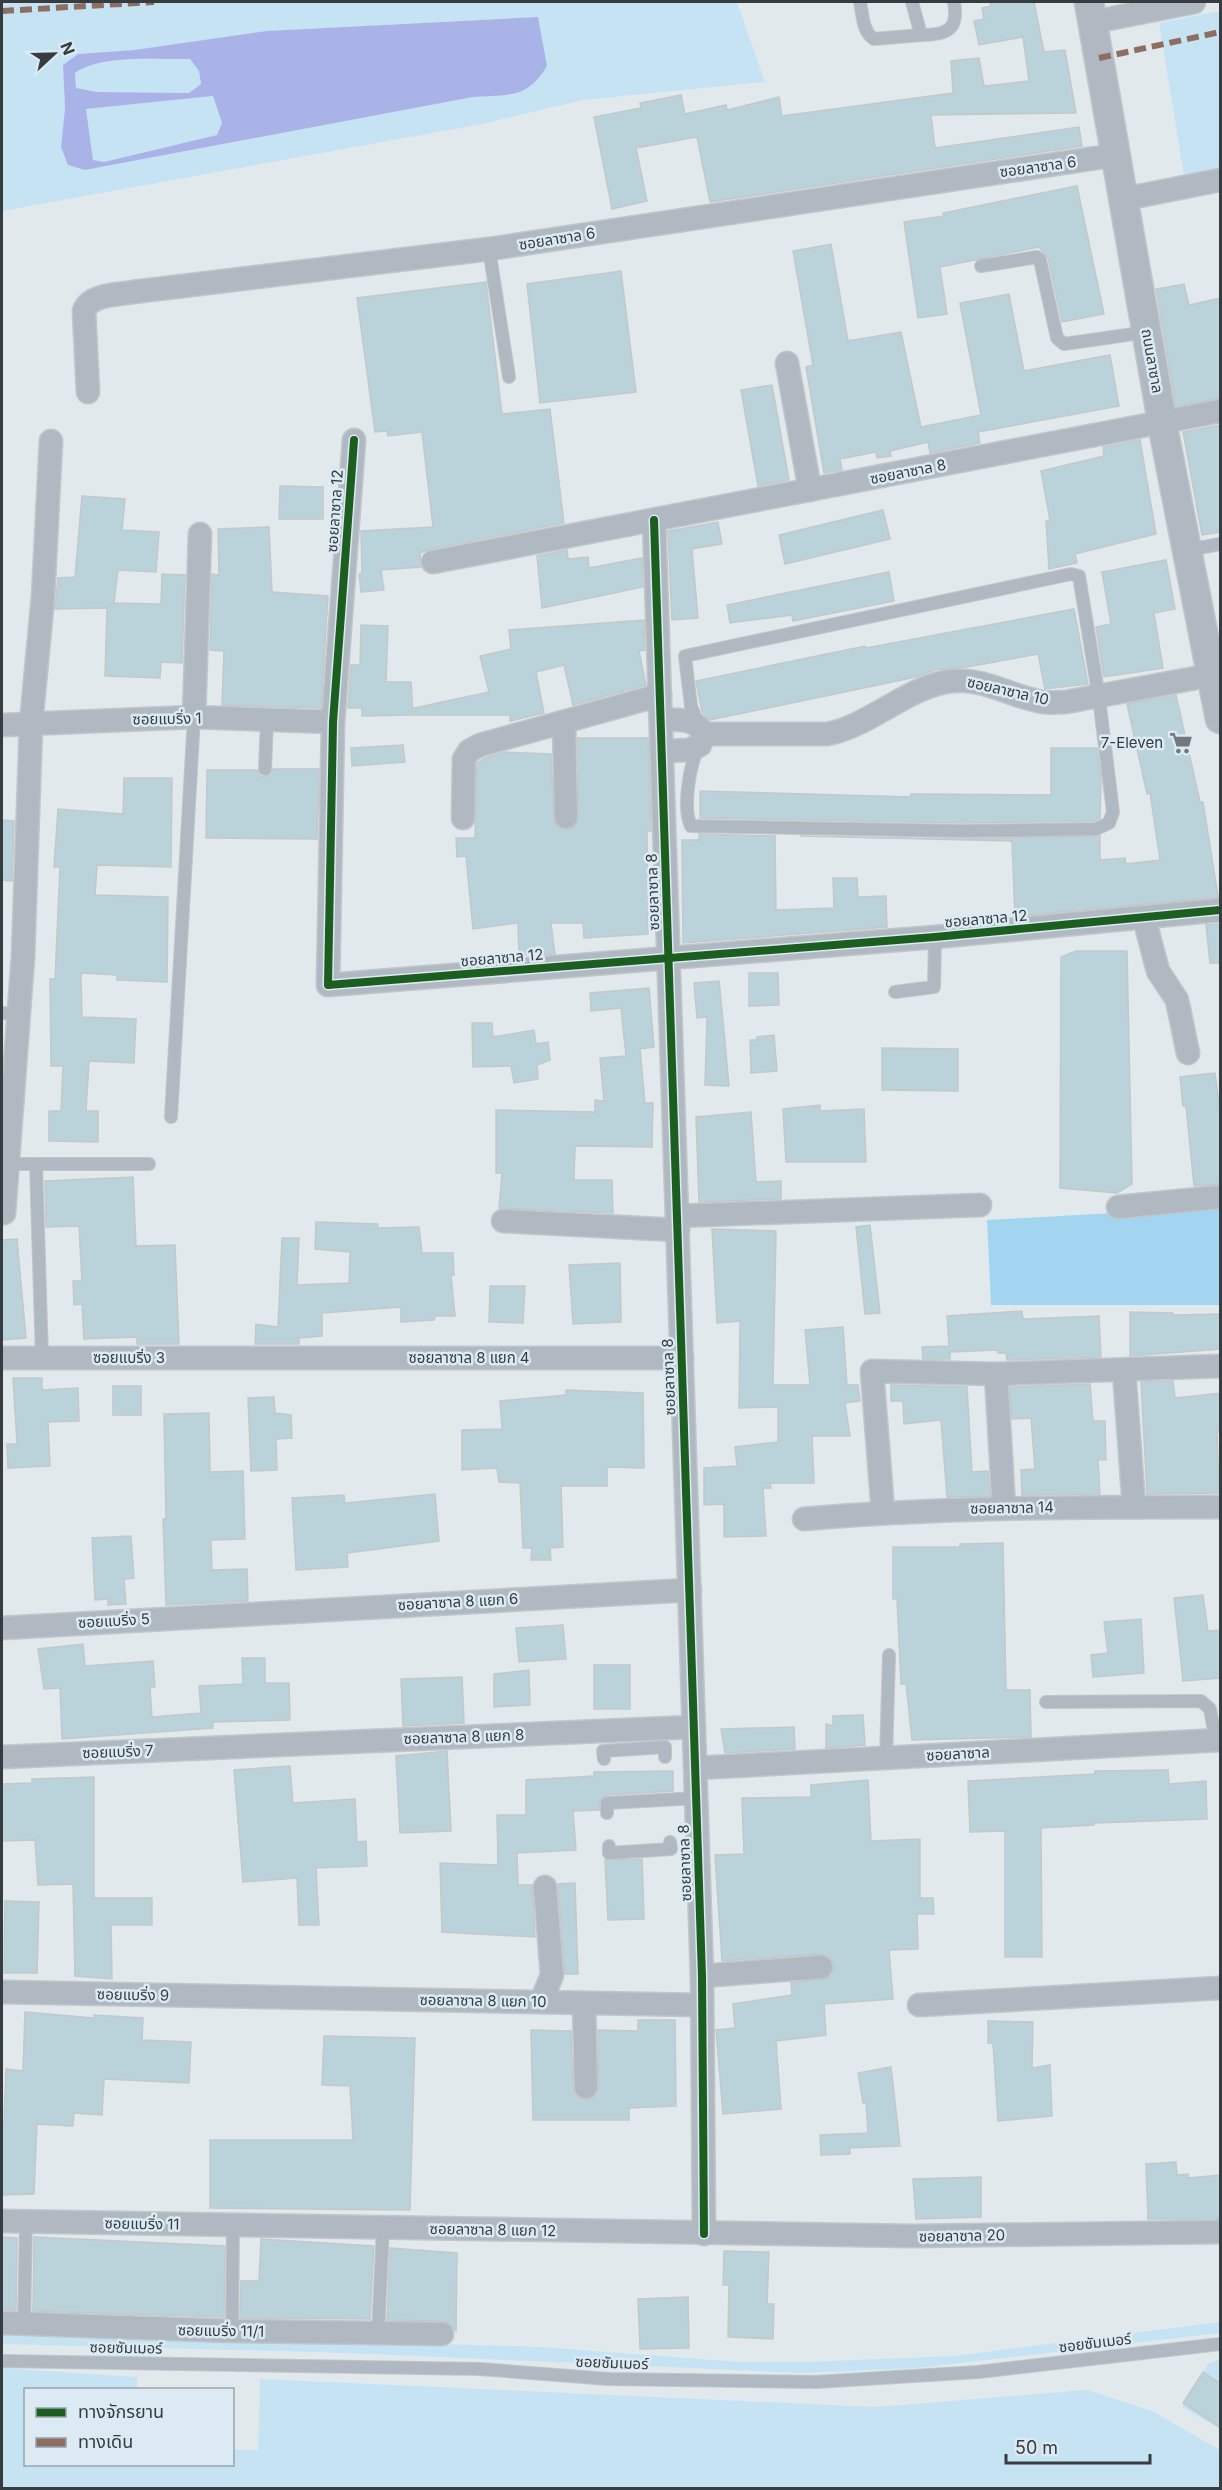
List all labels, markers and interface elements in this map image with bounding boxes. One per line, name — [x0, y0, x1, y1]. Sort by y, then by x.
north arrow — [24, 24, 84, 84]
text: N — [56, 39, 79, 58]
street label: ซอยลาซาล 6 — [998, 152, 1077, 181]
street label: ซอยลาซาล 6 — [517, 223, 596, 254]
street label: ถนนลาซาล — [1137, 327, 1167, 395]
street label: ซอยลาซาล 8 — [868, 455, 948, 488]
street label: ซอยลาซาล 12 — [322, 469, 347, 553]
street label: ซอยลาซาล 10 — [965, 672, 1051, 709]
street label: ซอยแบริ่ง 1 — [132, 708, 202, 729]
supermarket icon: 7-Eleven — [1168, 730, 1194, 756]
place label: 7-Eleven — [1101, 733, 1163, 752]
street label: ซอยลาซาล 8 — [642, 853, 663, 931]
street label: ซอยลาซาล 12 — [944, 905, 1028, 932]
street label: ซอยลาซาล 12 — [460, 944, 544, 971]
street label: ซอยลาซาล 8 — [658, 1338, 679, 1416]
street label: ซอยแบริ่ง 3 — [93, 1348, 165, 1367]
street label: ซอยลาซาล 8 แยก 4 — [408, 1348, 530, 1367]
street label: ซอยลาซาล 14 — [970, 1497, 1054, 1518]
street label: ซอยลาซาล 8 แยก 6 — [397, 1589, 519, 1614]
street label: ซอยแบริ่ง 5 — [78, 1609, 150, 1632]
street label: ซอยลาซาล 8 แยก 8 — [403, 1725, 525, 1748]
street label: ซอยแบริ่ง 7 — [82, 1741, 154, 1762]
street label: ซอยลาซาล — [926, 1742, 990, 1765]
street label: ซอยลาซาล 8 — [674, 1824, 695, 1902]
street label: ซอยแบริ่ง 9 — [97, 1984, 169, 2005]
street label: ซอยลาซาล 8 แยก 10 — [419, 1990, 547, 2011]
street label: ซอยแบริ่ง 11 — [104, 2213, 180, 2234]
street label: ซอยลาซาล 8 แยก 12 — [430, 2219, 557, 2240]
street label: ซอยลาซาล 20 — [919, 2225, 1005, 2246]
street label: ซอยแบริ่ง 11/1 — [178, 2320, 264, 2341]
street label: ซอยซัมเมอร์ — [1058, 2329, 1133, 2356]
street label: ซอยซัมเมอร์ — [89, 2337, 163, 2358]
street label: ซอยซัมเมอร์ — [575, 2352, 650, 2373]
legend — [24, 2388, 234, 2466]
text: ทางจักรยาน — [78, 2401, 164, 2422]
scale bar — [1006, 2427, 1150, 2465]
text: ทางเดิน — [78, 2431, 133, 2452]
text: 50 m — [1015, 2437, 1058, 2458]

